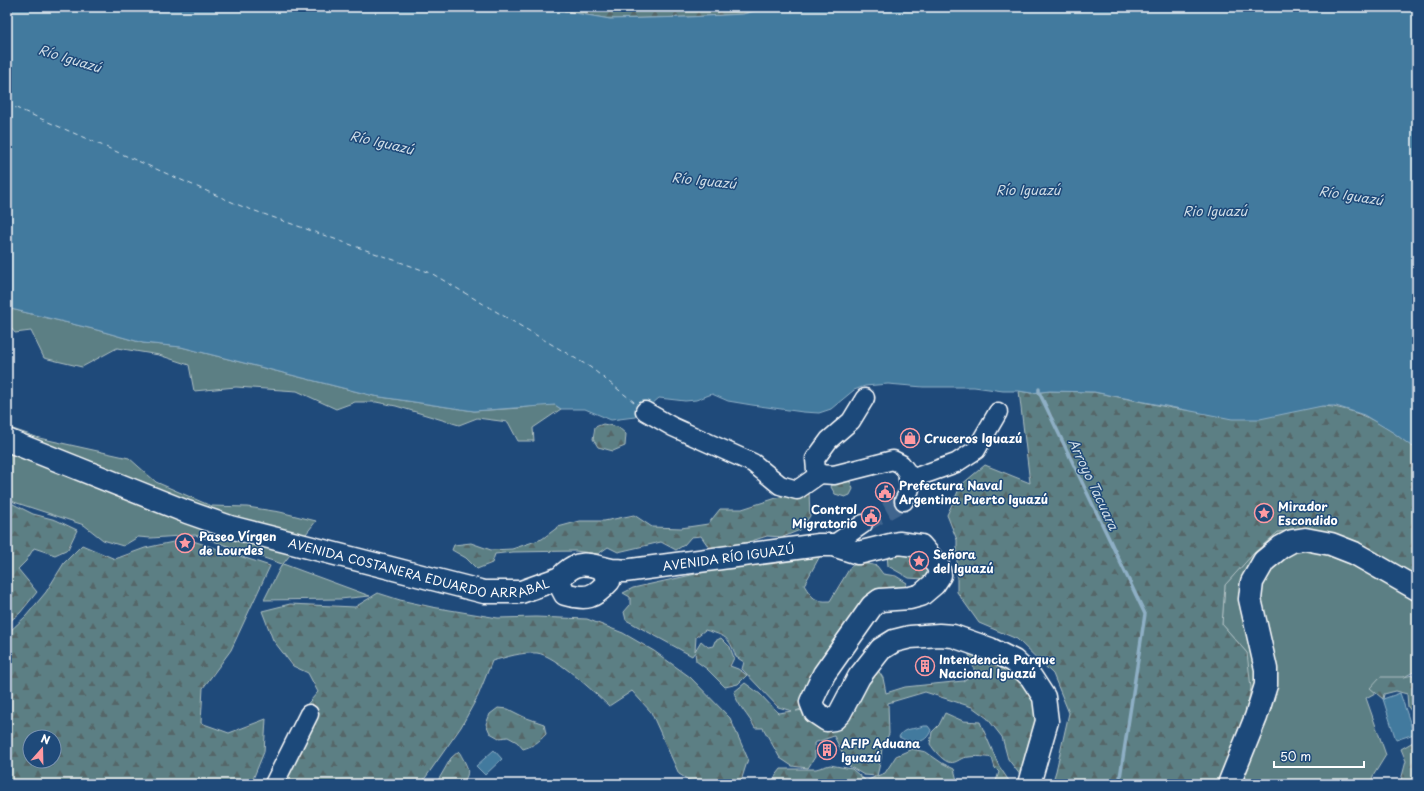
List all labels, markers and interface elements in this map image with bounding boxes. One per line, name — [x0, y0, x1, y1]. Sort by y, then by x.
water label: Río Iguazú — [36, 39, 105, 77]
water label: Río Iguazú — [348, 125, 417, 159]
water label: Río Iguazú — [671, 167, 738, 193]
water label: Río Iguazú — [996, 180, 1062, 199]
water label: Río Iguazú — [1318, 181, 1386, 210]
water label: Rio Iguazú — [1183, 201, 1248, 220]
shop icon: Cruceros Iguazú — [899, 427, 921, 449]
place label: Cruceros Iguazú — [924, 429, 1022, 447]
water label: Arroyo Tacuara — [1064, 435, 1124, 534]
place label: Prefectura Naval Argentina Puerto Iguazú — [898, 476, 1048, 508]
public building icon: Prefectura Naval Argentina Puerto Iguazú — [874, 481, 896, 503]
place label: Mirador Escondido — [1278, 497, 1338, 529]
place label: Control Migratorio — [792, 500, 857, 532]
place icon: Mirador Escondido — [1253, 502, 1275, 524]
public building icon: Control Migratorio — [860, 505, 882, 527]
place label: Paseo Vírgen de Lourdes — [199, 527, 276, 559]
place icon: Paseo Vírgen de Lourdes — [174, 532, 196, 554]
street label: AVENIDA COSTANERA EDUARDO ARRABAL — [287, 533, 552, 602]
street label: AVENIDA RÍO IGUAZÚ — [661, 539, 796, 575]
place label: Señora del Iguazú — [933, 545, 994, 577]
place icon: Señora del Iguazú — [908, 550, 930, 572]
place label: Intendencia Parque Nacional Iguazú — [939, 650, 1055, 682]
building icon: Intendencia Parque Nacional Iguazú — [914, 655, 936, 677]
north arrow — [22, 729, 62, 769]
text: N — [39, 730, 53, 749]
place label: AFIP Aduana Iguazú — [841, 734, 921, 766]
building icon: AFIP Aduana Iguazú — [816, 739, 838, 761]
scale bar — [1274, 743, 1364, 769]
text: 50 m — [1280, 747, 1311, 765]

